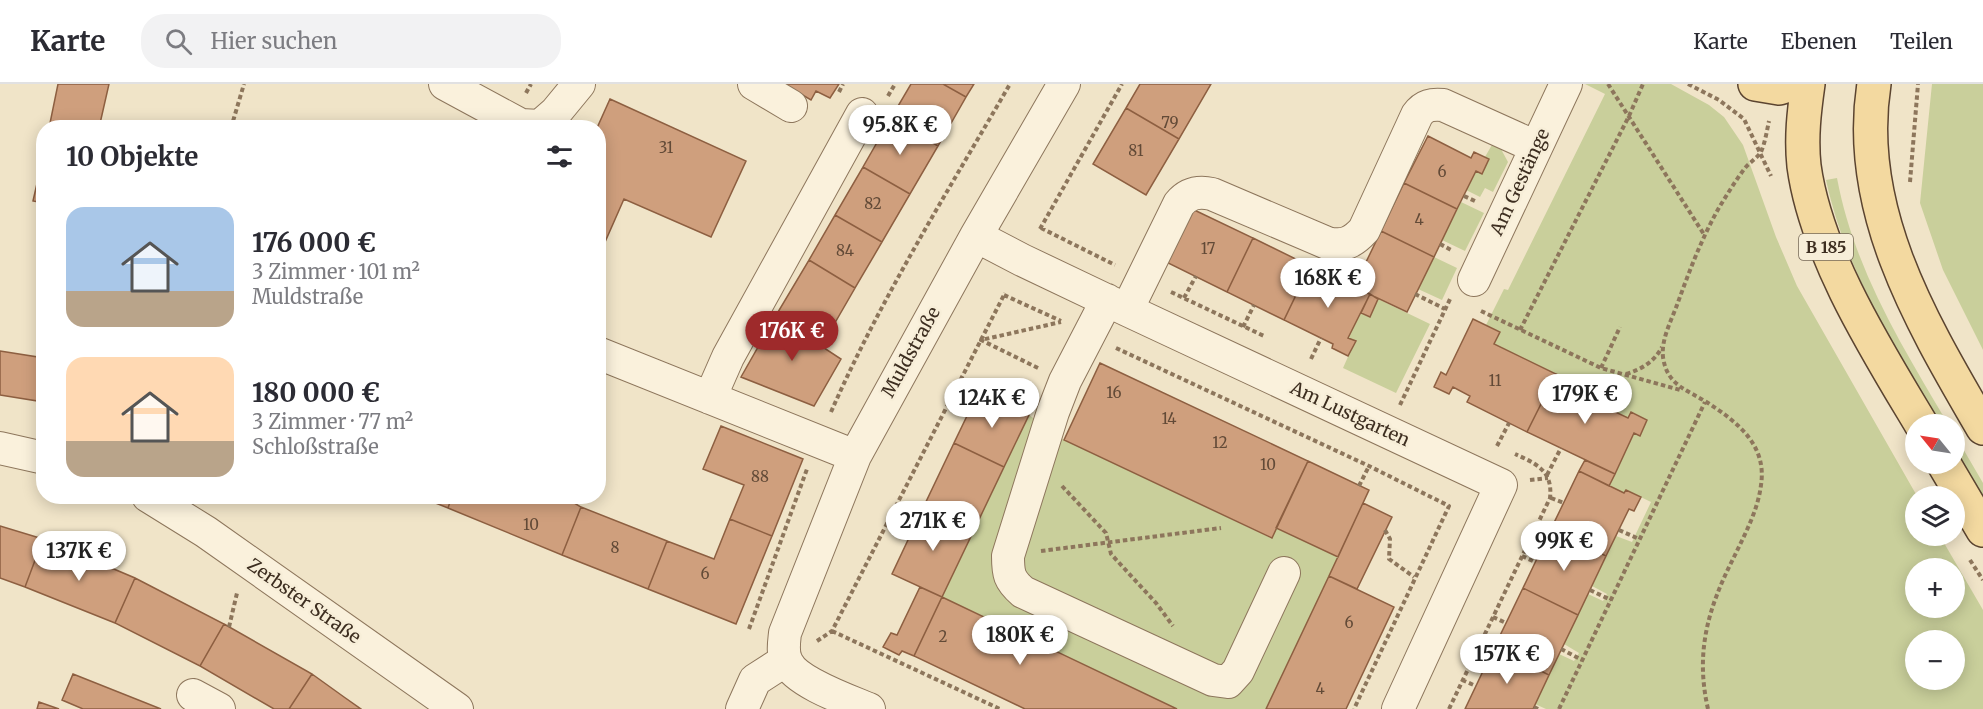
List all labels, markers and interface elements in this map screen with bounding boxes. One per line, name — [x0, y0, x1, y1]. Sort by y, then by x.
search box — [141, 14, 561, 68]
text: Karte — [30, 23, 105, 59]
icon: search — [162, 25, 195, 58]
text: Hier suchen — [210, 27, 337, 55]
text: Karte — [1693, 28, 1748, 55]
text: Ebenen — [1781, 28, 1857, 55]
text: Teilen — [1890, 28, 1953, 55]
pin: 95.8K € — [845, 105, 955, 156]
text: 95.8K € — [862, 112, 938, 137]
house number: 79 — [1161, 113, 1179, 132]
street label: Am Gestänge — [1484, 125, 1554, 240]
house number: 31 — [659, 138, 674, 157]
text: 10 Objekte — [66, 140, 198, 173]
icon: filters — [543, 140, 576, 173]
house number: 81 — [1128, 141, 1144, 160]
house number: 6 — [1437, 162, 1447, 181]
house number: 82 — [864, 194, 882, 213]
house number: 4 — [1414, 210, 1424, 229]
text: 176 000 € — [252, 226, 376, 259]
icon: home — [114, 231, 186, 303]
road number: B 185 — [1799, 234, 1853, 260]
house number: 17 — [1201, 239, 1216, 258]
house number: 84 — [836, 241, 854, 260]
pin: 168K € — [1279, 258, 1377, 309]
text: 3 Zimmer · 101 m² — [252, 259, 420, 284]
text: 168K € — [1294, 265, 1362, 290]
text: Muldstraße — [252, 284, 363, 309]
street label: Muldstraße — [876, 302, 945, 401]
pin: 176K € — [743, 311, 841, 362]
text: 176K € — [759, 318, 825, 343]
house number: 11 — [1488, 371, 1502, 390]
pin: 179K € — [1536, 374, 1634, 425]
street label: Am Lustgarten — [1286, 375, 1414, 451]
text: 180 000 € — [252, 376, 380, 409]
pin: 124K € — [943, 378, 1041, 429]
icon: home — [114, 381, 186, 453]
text: 179K € — [1552, 381, 1618, 406]
house number: 16 — [1106, 383, 1122, 402]
text: 124K € — [958, 385, 1026, 410]
text: 3 Zimmer · 77 m² — [252, 409, 413, 434]
house number: 14 — [1161, 409, 1177, 428]
north arrow — [1905, 414, 1965, 474]
map controls — [1905, 414, 1965, 690]
house number: 12 — [1212, 433, 1228, 452]
text: Schloßstraße — [252, 434, 379, 459]
house number: 10 — [1260, 455, 1276, 474]
house number: 88 — [751, 467, 769, 486]
button: layers — [1905, 486, 1965, 546]
pin: 271K € — [884, 501, 982, 552]
text: 271K € — [900, 508, 966, 533]
house number: 10 — [523, 515, 539, 534]
pin: 99K € — [1522, 521, 1606, 572]
text: 99K € — [1535, 528, 1593, 553]
pin: 137K € — [30, 531, 128, 582]
text: 137K € — [46, 538, 112, 563]
house number: 8 — [611, 538, 620, 557]
street label: Zerbster Straße — [243, 553, 366, 648]
button: + — [1905, 558, 1965, 618]
house number: 6 — [700, 564, 710, 583]
house number: 6 — [1344, 613, 1354, 632]
pin: 180K € — [971, 615, 1069, 666]
text: 180K € — [986, 622, 1054, 647]
house number: 2 — [939, 627, 948, 646]
button: − — [1905, 630, 1965, 690]
pin: 157K € — [1458, 634, 1556, 685]
text: 157K € — [1474, 641, 1540, 666]
house number: 4 — [1315, 679, 1325, 698]

